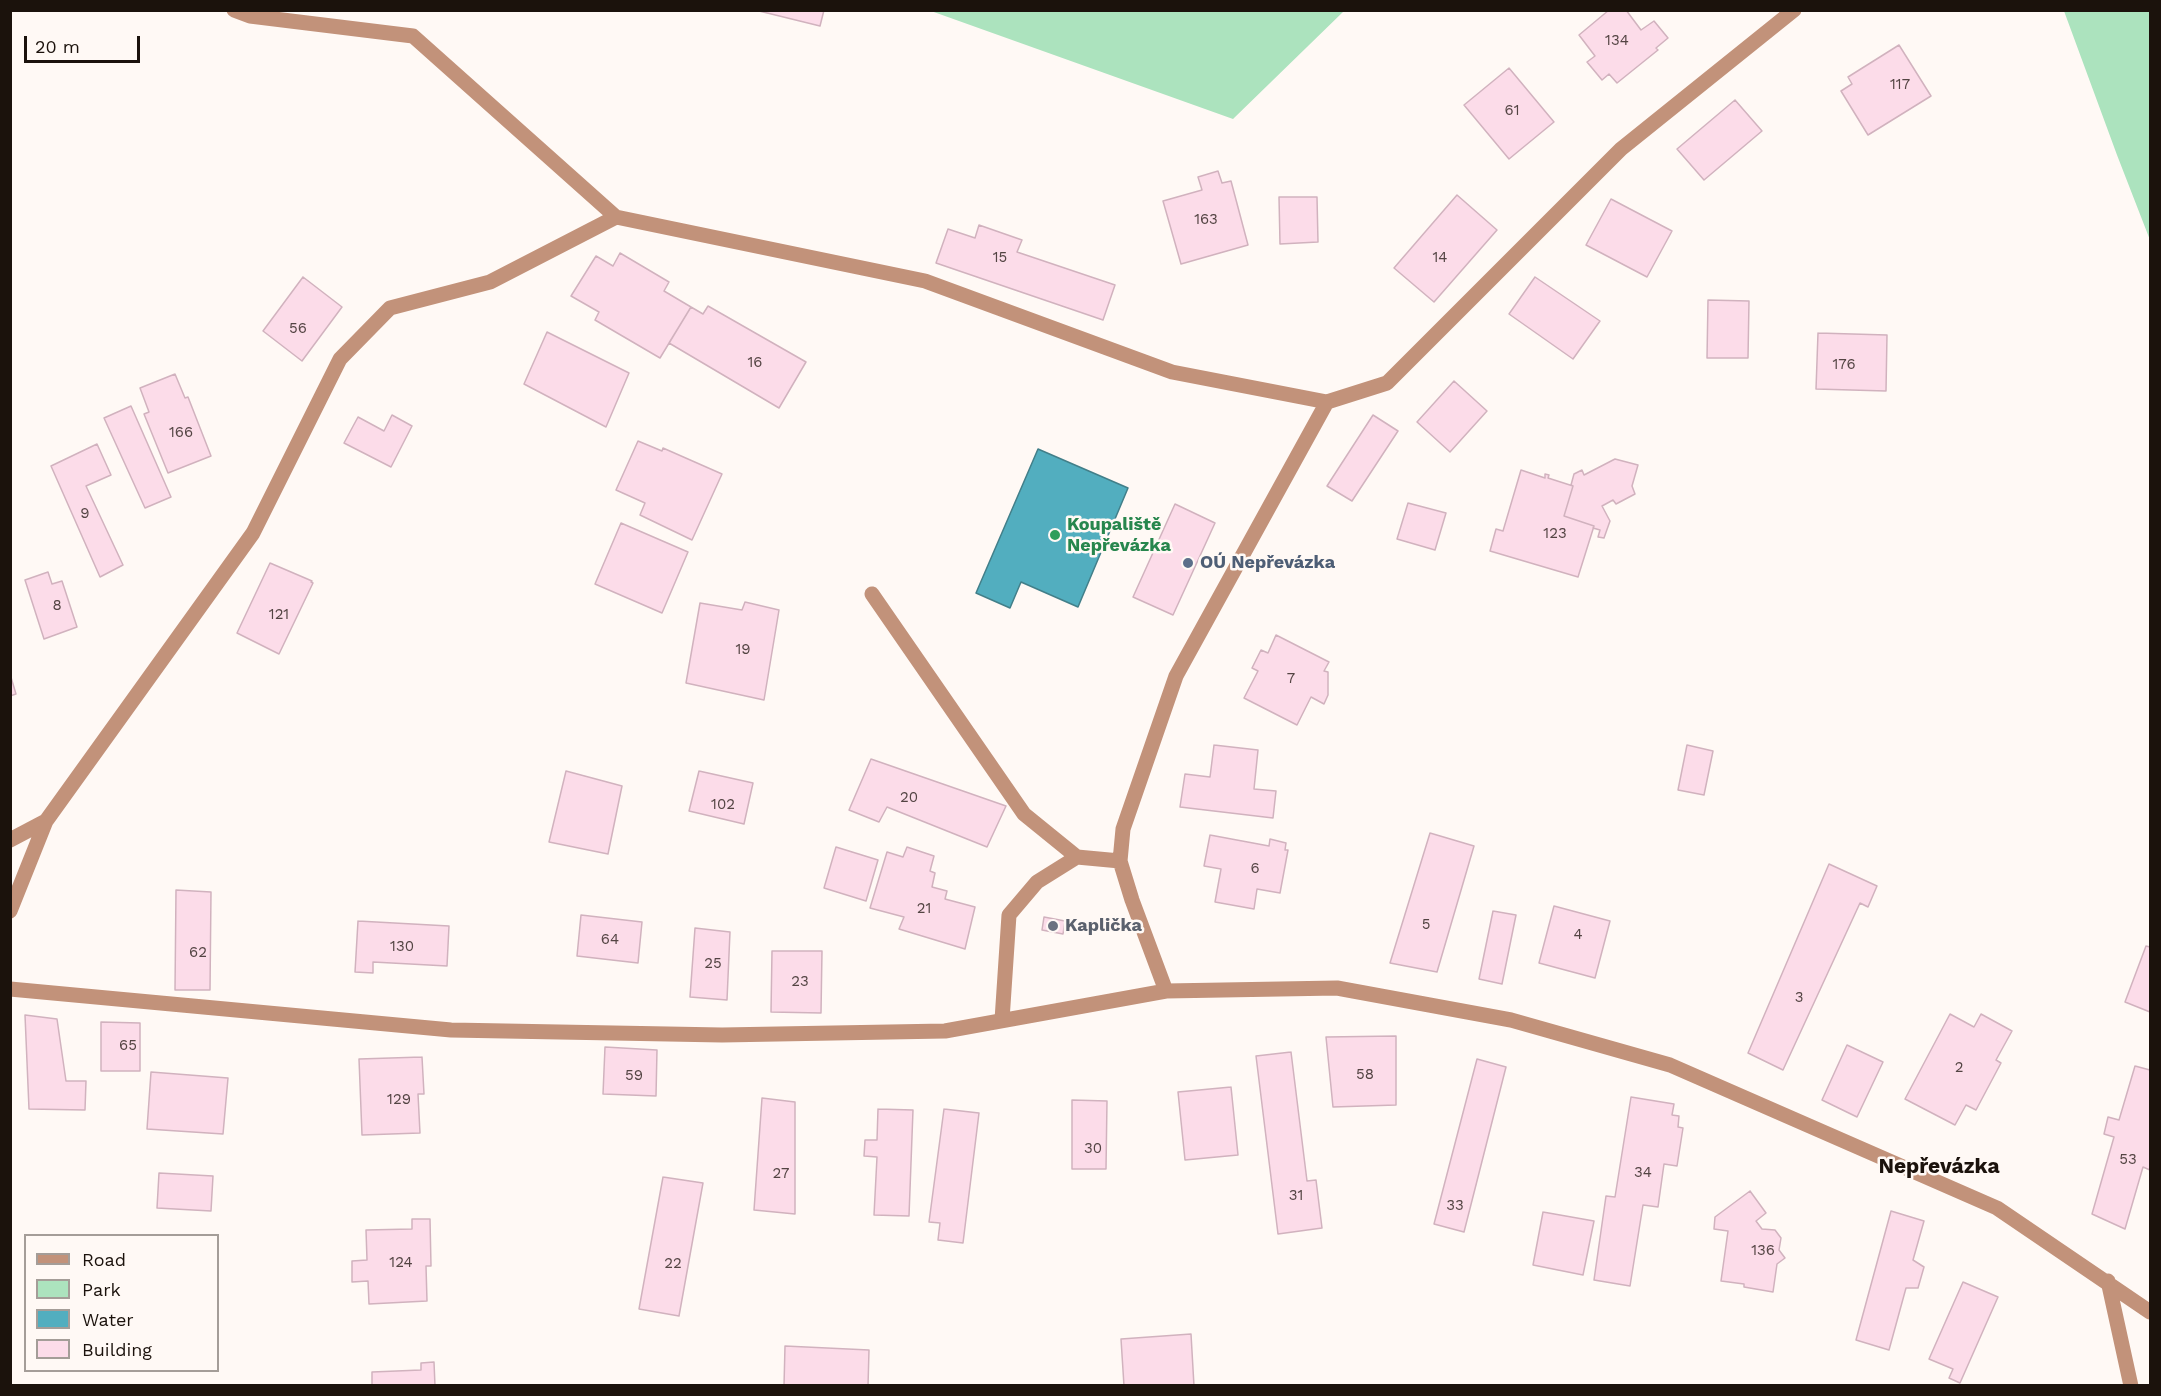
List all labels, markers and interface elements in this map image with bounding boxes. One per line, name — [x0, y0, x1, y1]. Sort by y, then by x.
scale bar — [27, 24, 142, 62]
house number: 134 — [1605, 32, 1629, 50]
text: 20 m — [35, 36, 80, 57]
house number: 117 — [1890, 76, 1910, 94]
house number: 61 — [1505, 102, 1519, 120]
house number: 163 — [1194, 211, 1218, 229]
house number: 15 — [993, 249, 1007, 267]
house number: 14 — [1432, 249, 1448, 267]
house number: 56 — [289, 320, 307, 338]
house number: 16 — [748, 354, 762, 372]
house number: 176 — [1832, 356, 1856, 374]
house number: 166 — [169, 424, 193, 442]
house number: 9 — [80, 505, 90, 523]
place label: Koupaliště Nepřevázka — [1067, 514, 1171, 556]
house number: 123 — [1543, 525, 1567, 543]
marker: Koupaliště Nepřevázka — [1048, 528, 1062, 542]
place label: OÚ Nepřevázka — [1200, 552, 1335, 574]
marker: OÚ Nepřevázka — [1181, 556, 1195, 570]
house number: 8 — [52, 597, 62, 615]
house number: 121 — [269, 606, 289, 624]
house number: 19 — [735, 641, 751, 659]
house number: 7 — [1287, 670, 1295, 688]
house number: 20 — [900, 789, 918, 807]
house number: 102 — [711, 796, 735, 814]
house number: 6 — [1250, 860, 1260, 878]
house number: 21 — [917, 900, 931, 918]
place label: Kaplička — [1065, 915, 1142, 937]
house number: 5 — [1422, 916, 1430, 934]
marker: Kaplička — [1046, 919, 1060, 933]
house number: 4 — [1573, 926, 1583, 944]
house number: 64 — [601, 931, 619, 949]
house number: 130 — [390, 938, 414, 956]
house number: 62 — [189, 944, 207, 962]
house number: 25 — [704, 955, 722, 973]
house number: 23 — [791, 973, 809, 991]
house number: 3 — [1795, 989, 1803, 1007]
house number: 65 — [119, 1037, 137, 1055]
house number: 2 — [1955, 1059, 1963, 1077]
house number: 58 — [1356, 1066, 1374, 1084]
house number: 59 — [625, 1067, 643, 1085]
house number: 129 — [387, 1091, 411, 1109]
house number: 30 — [1084, 1140, 1102, 1158]
house number: 53 — [2119, 1151, 2137, 1169]
district label: Nepřevázka — [1878, 1154, 2000, 1180]
house number: 34 — [1634, 1164, 1652, 1182]
house number: 27 — [773, 1165, 789, 1183]
house number: 31 — [1289, 1187, 1303, 1205]
house number: 33 — [1446, 1197, 1464, 1215]
legend — [24, 1234, 219, 1372]
house number: 136 — [1751, 1242, 1775, 1260]
text: Road — [82, 1249, 126, 1270]
house number: 124 — [389, 1254, 413, 1272]
house number: 22 — [664, 1255, 682, 1273]
text: Park — [82, 1279, 121, 1300]
text: Water — [82, 1309, 134, 1330]
text: Building — [82, 1339, 152, 1360]

